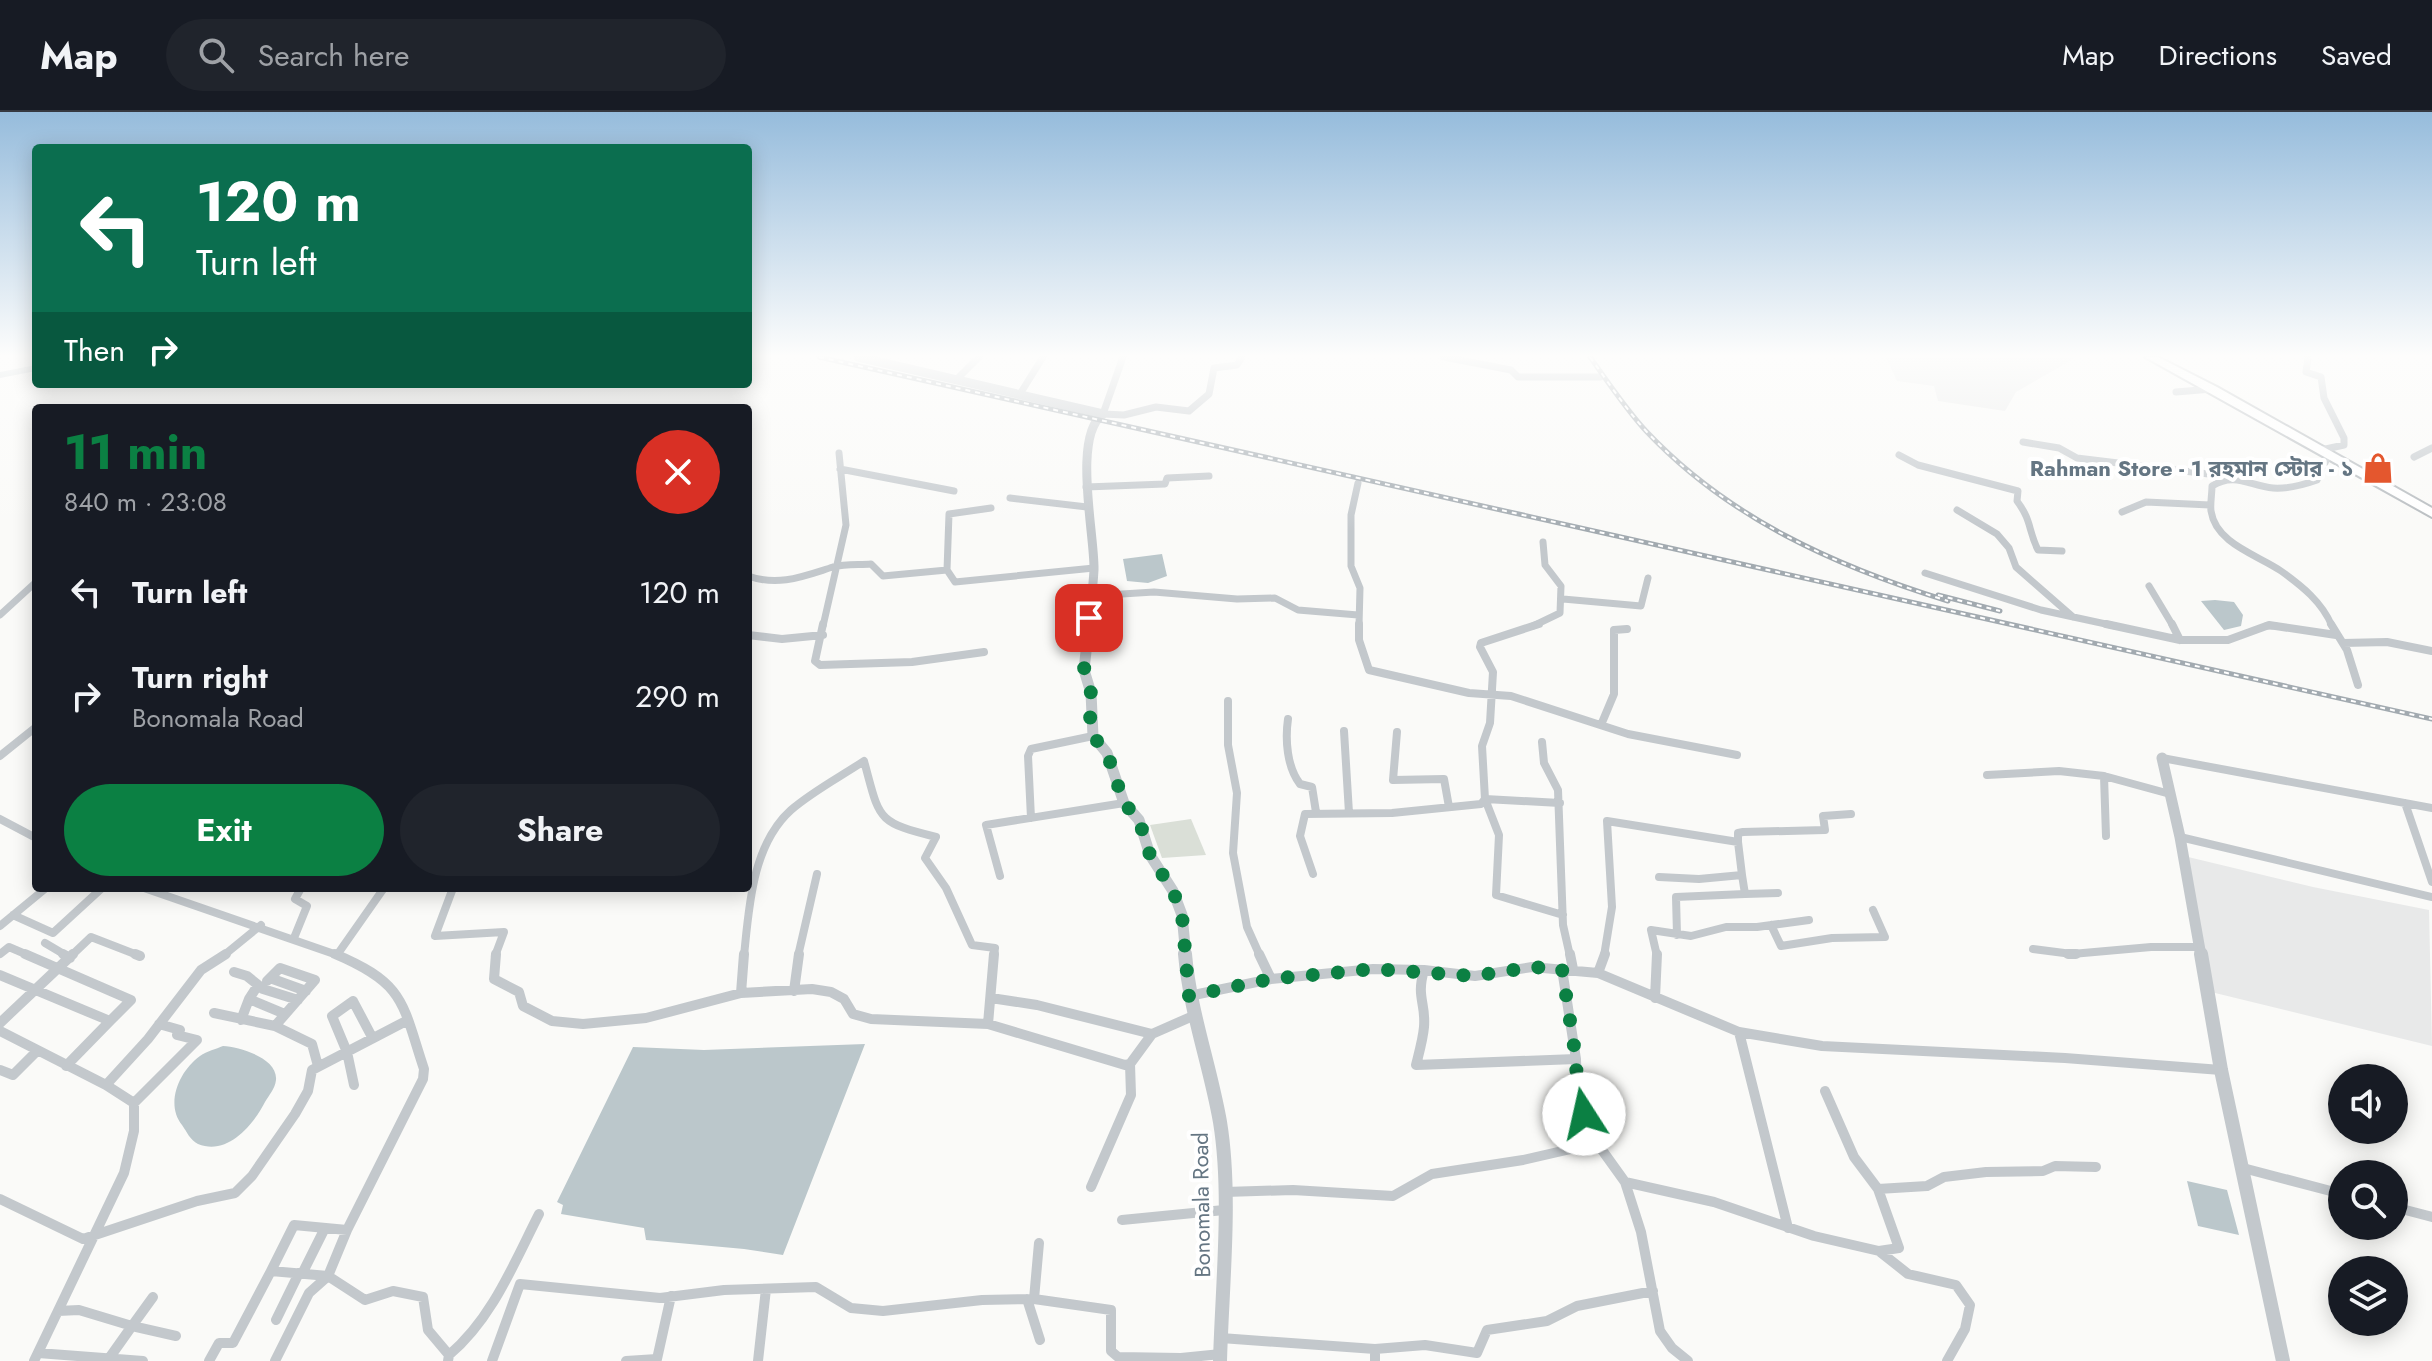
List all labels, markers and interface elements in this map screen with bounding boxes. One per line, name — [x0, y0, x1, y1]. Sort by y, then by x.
search box — [166, 19, 726, 91]
text: Map — [40, 28, 118, 83]
icon: search — [194, 33, 238, 77]
text: Search here — [258, 34, 410, 77]
text: Map — [2062, 35, 2114, 76]
text: Directions — [2158, 35, 2277, 76]
text: Saved — [2321, 35, 2392, 76]
text: 120 m — [196, 161, 361, 242]
icon: left — [64, 176, 168, 280]
text: Turn left — [196, 236, 317, 288]
icon: right — [141, 328, 185, 372]
text: Then — [64, 329, 125, 372]
text: 11 min — [64, 418, 207, 487]
button: close — [636, 430, 720, 514]
shop icon: Rahman Store - 1 রহমান স্টোর - ১ — [2361, 451, 2395, 485]
place label: Rahman Store - 1 রহমান স্টোর - ১ — [2030, 452, 2354, 484]
text: 840 m · 23:08 — [64, 483, 227, 521]
icon: left — [64, 570, 108, 614]
text: Turn left — [132, 571, 247, 614]
text: 120 m — [639, 571, 720, 614]
pin — [1055, 584, 1123, 652]
icon: arrive — [1067, 596, 1111, 640]
text: Turn right — [132, 656, 268, 699]
icon: right — [64, 674, 108, 718]
text: 290 m — [635, 675, 720, 718]
text: Bonomala Road — [132, 699, 304, 737]
button: Exit — [64, 784, 384, 876]
button: Share — [400, 784, 720, 876]
map controls — [2328, 1064, 2408, 1336]
button: sound — [2328, 1064, 2408, 1144]
position arrow — [1542, 1072, 1626, 1156]
street label: Bonomala Road — [1184, 1132, 1218, 1278]
button: search — [2328, 1160, 2408, 1240]
button: layers — [2328, 1256, 2408, 1336]

